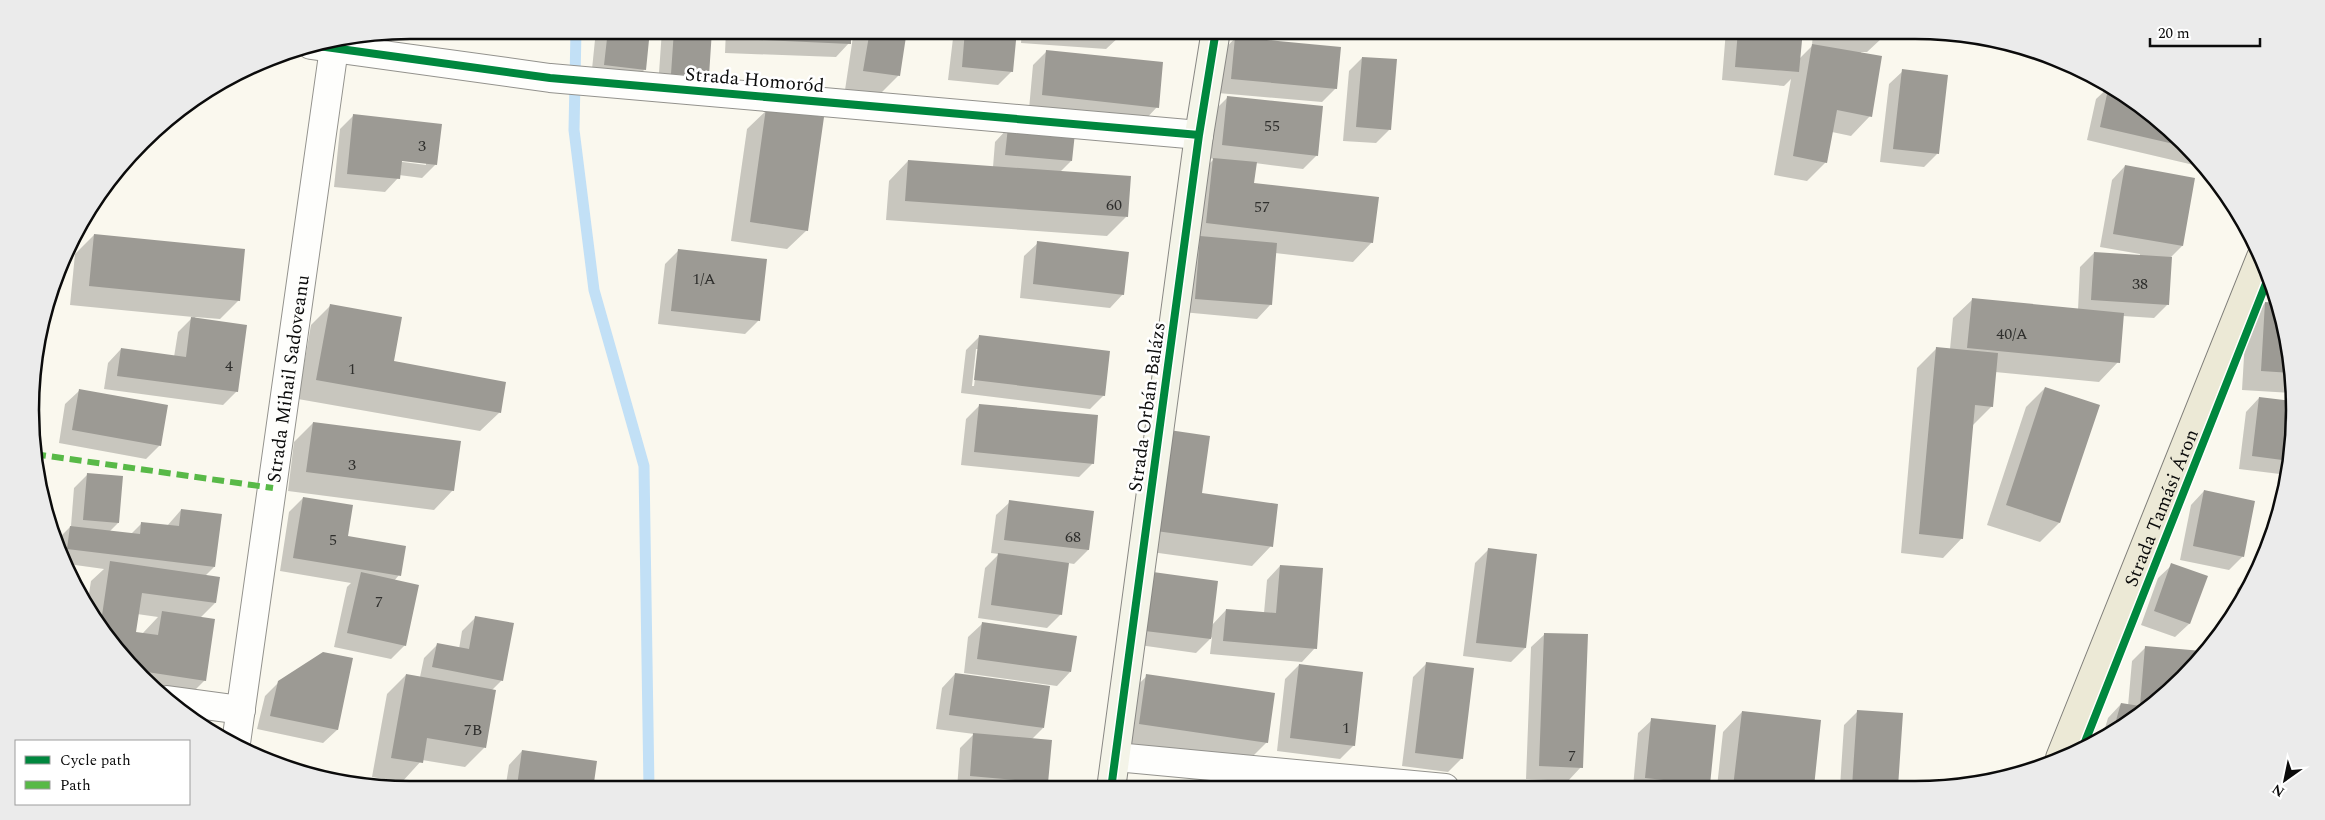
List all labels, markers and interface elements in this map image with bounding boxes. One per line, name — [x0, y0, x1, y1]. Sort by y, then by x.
scale bar — [2150, 15, 2260, 47]
text: 20 m — [2158, 22, 2190, 45]
street label: Strada Homoród — [684, 60, 826, 101]
house number: 55 — [1264, 114, 1280, 138]
house number: 3 — [418, 134, 426, 158]
house number: 60 — [1106, 193, 1122, 217]
house number: 57 — [1254, 195, 1270, 219]
house number: 1/A — [692, 267, 716, 291]
house number: 38 — [2132, 272, 2148, 296]
street label: Strada Mihail Sadoveanu — [260, 273, 318, 485]
street label: Strada Orbán Balázs — [1121, 320, 1174, 494]
house number: 40/A — [1996, 322, 2028, 346]
house number: 4 — [225, 354, 233, 378]
house number: 1 — [348, 357, 356, 381]
street label: Strada Tamási Áron — [2117, 425, 2207, 591]
house number: 3 — [348, 453, 356, 477]
house number: 68 — [1065, 525, 1081, 549]
house number: 5 — [329, 528, 337, 552]
house number: 7 — [375, 590, 383, 614]
house number: 1 — [1342, 716, 1350, 740]
house number: 7B — [464, 718, 482, 742]
legend — [15, 740, 190, 805]
house number: 7 — [1568, 744, 1576, 768]
text: Cycle path — [60, 749, 131, 772]
north arrow — [2260, 755, 2310, 805]
text: Path — [60, 774, 91, 797]
text: N — [2268, 779, 2289, 802]

